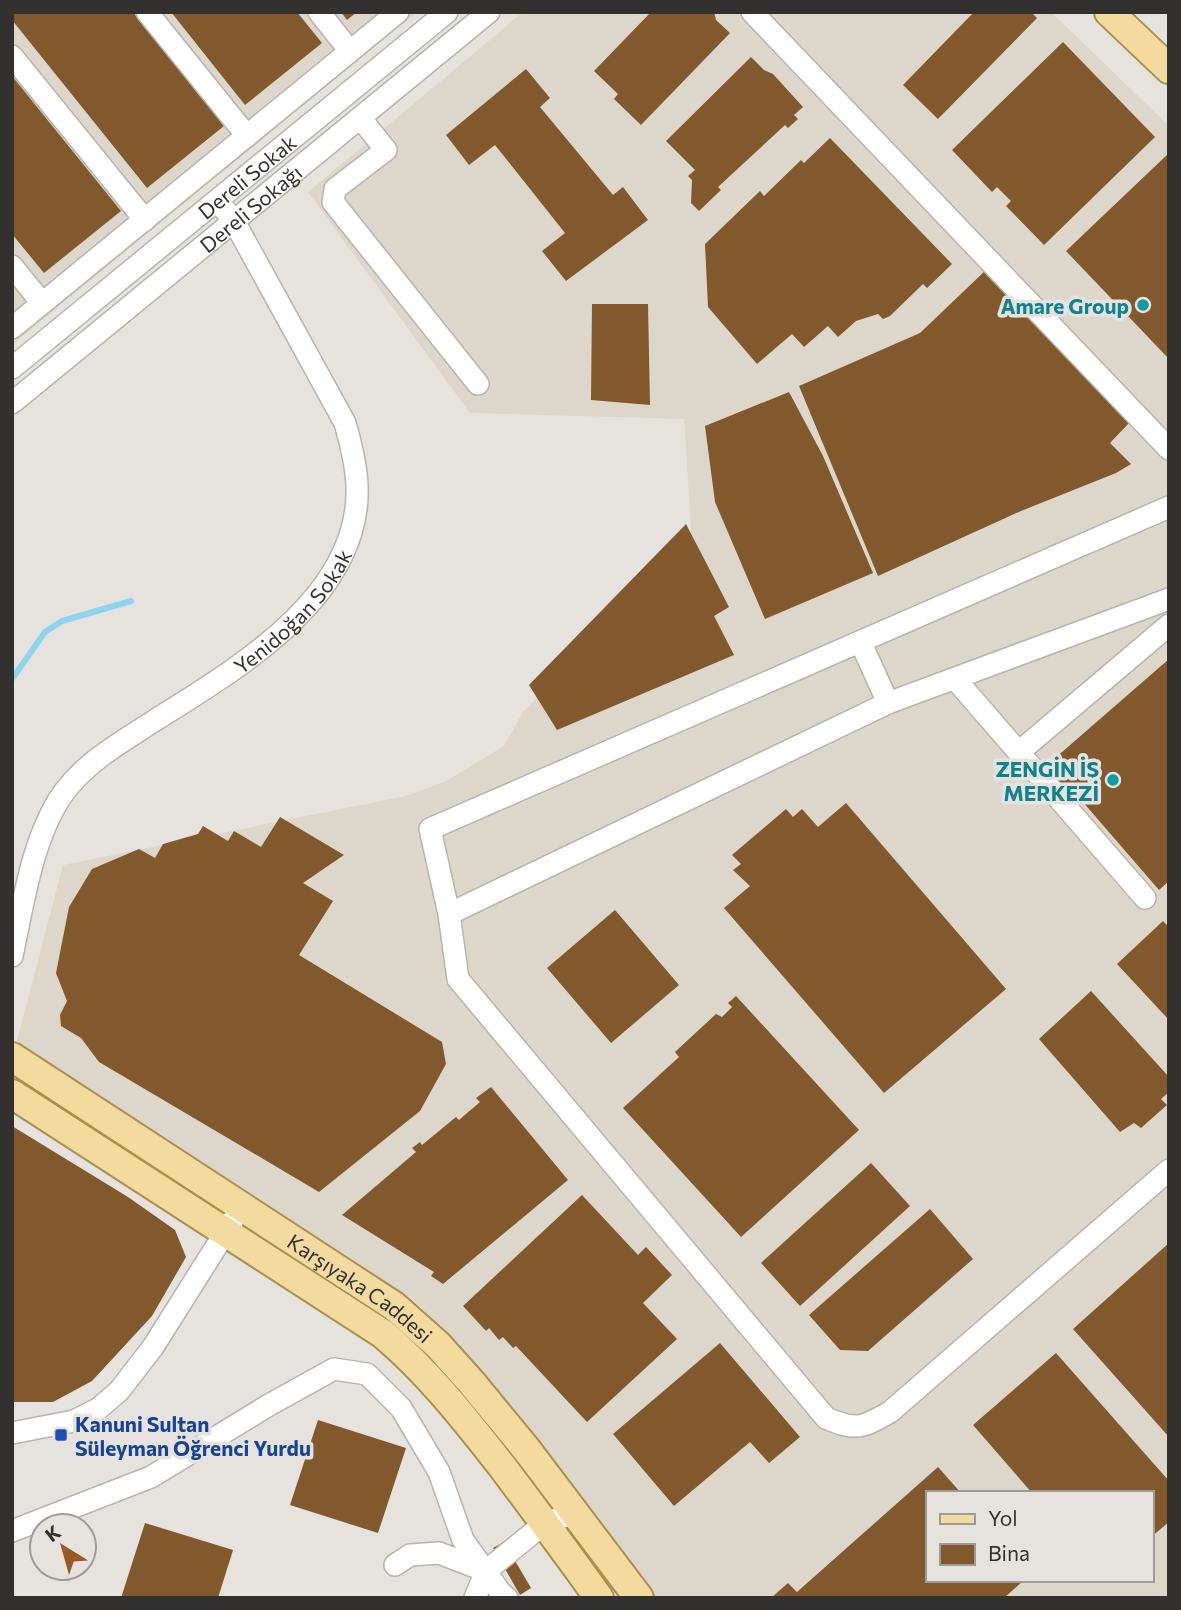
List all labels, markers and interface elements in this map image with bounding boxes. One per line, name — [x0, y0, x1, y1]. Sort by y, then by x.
street label: Dereli Sokak — [192, 129, 300, 223]
street label: Dereli Sokağı — [194, 159, 306, 257]
place label: Amare Group — [1000, 293, 1129, 318]
marker: Amare Group — [1135, 297, 1151, 313]
street label: Yenidoğan Sokak — [228, 545, 356, 678]
place label: ZENGİN İŞ MERKEZİ — [995, 756, 1099, 805]
marker: ZENGİN İŞ MERKEZİ — [1105, 772, 1121, 788]
street label: Karşıyaka Caddesi — [283, 1228, 438, 1347]
place label: Kanuni Sultan Süleyman Öğrenci Yurdu — [75, 1411, 311, 1460]
marker: Kanuni Sultan Süleyman Öğrenci Yurdu — [53, 1427, 69, 1443]
legend — [926, 1491, 1153, 1582]
text: Yol — [988, 1505, 1018, 1530]
north arrow — [28, 1512, 98, 1582]
text: K — [40, 1520, 65, 1546]
text: Bina — [988, 1540, 1030, 1565]

